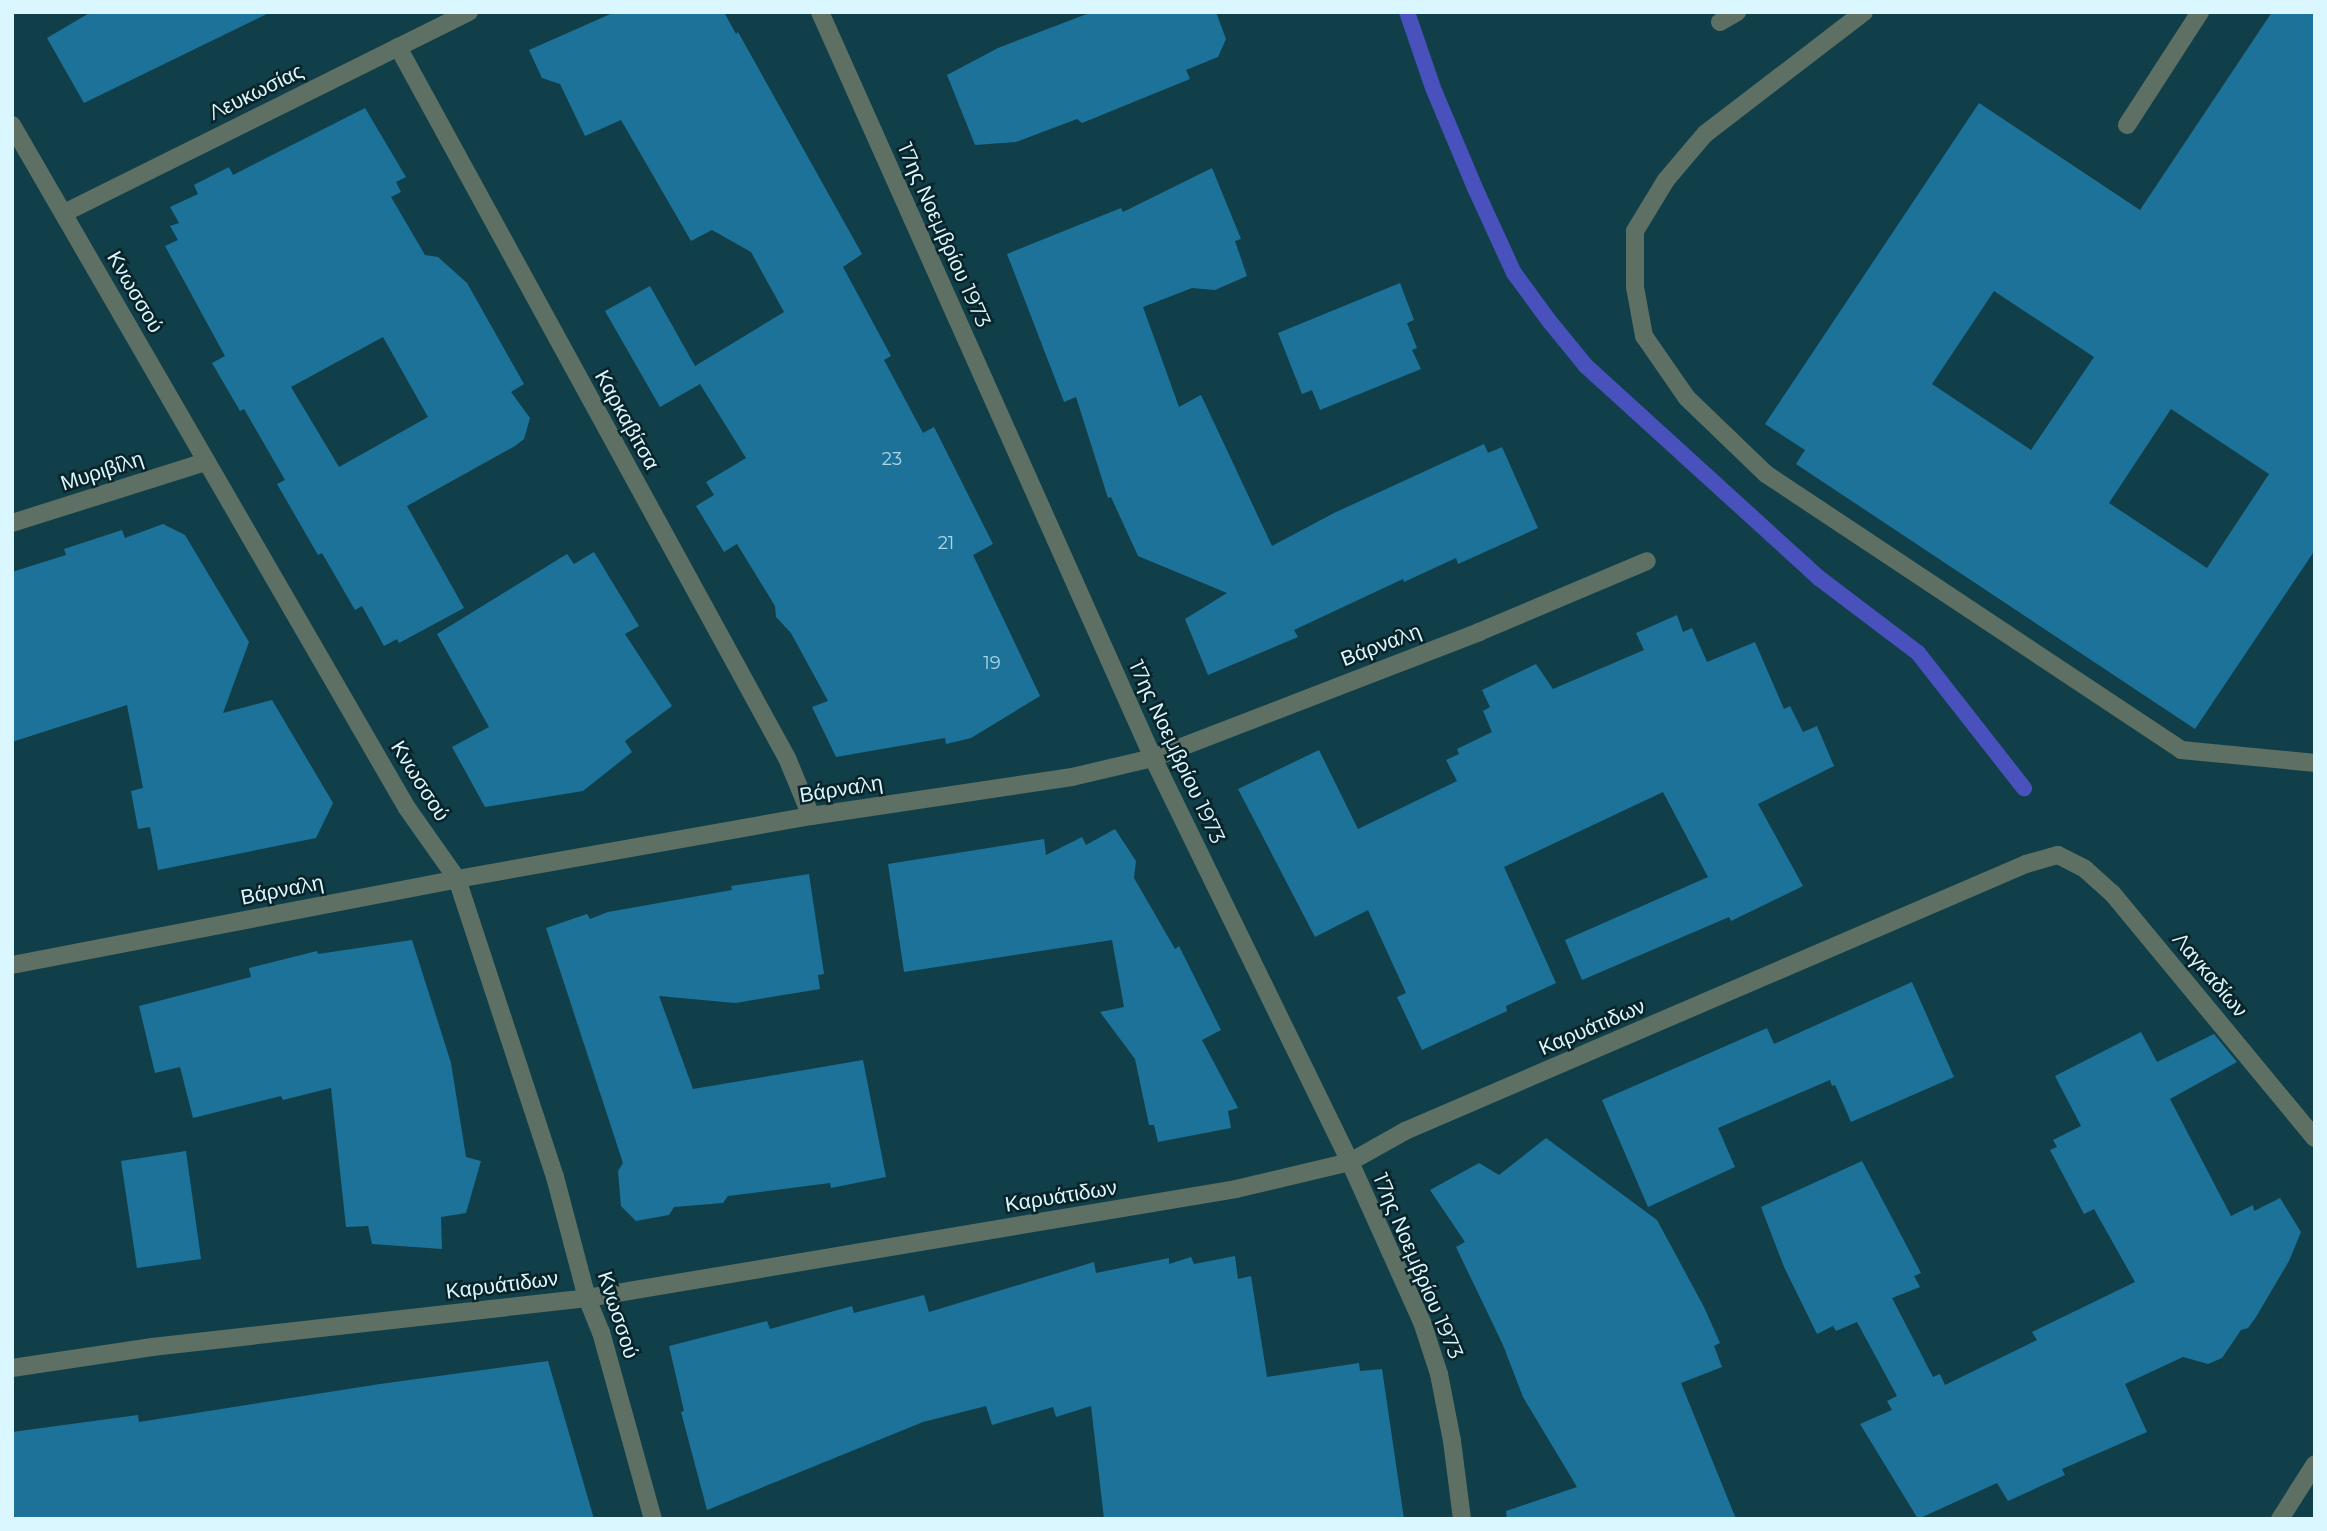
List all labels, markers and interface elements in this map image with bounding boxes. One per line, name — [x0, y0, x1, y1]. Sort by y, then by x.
street label: Λευκωσίας — [205, 58, 307, 126]
street label: 17ης Νοεμβρίου 1973 — [892, 139, 996, 331]
street label: Κνωσσού — [102, 247, 168, 337]
street label: Καρκαβίτσα — [589, 366, 665, 474]
street label: Μυριβίλη — [57, 446, 147, 496]
house number: 23 — [882, 448, 902, 470]
house number: 21 — [938, 532, 954, 554]
street label: Βάρναλη — [1337, 618, 1425, 672]
house number: 19 — [983, 652, 1001, 674]
street label: 17ης Νοεμβρίου 1973 — [1123, 656, 1231, 848]
street label: Κνωσσού — [385, 736, 455, 826]
street label: Βάρναλη — [798, 770, 884, 808]
street label: Βάρναλη — [238, 870, 326, 910]
street label: Λαγκαδίων — [2167, 927, 2253, 1023]
street label: Καρυάτιδων — [1535, 993, 1649, 1061]
street label: 17ης Νοεμβρίου 1973 — [1367, 1169, 1469, 1363]
street label: Καρυάτιδων — [1003, 1175, 1119, 1217]
street label: Καρυάτιδων — [444, 1266, 560, 1304]
street label: Κνωσσού — [592, 1268, 644, 1362]

